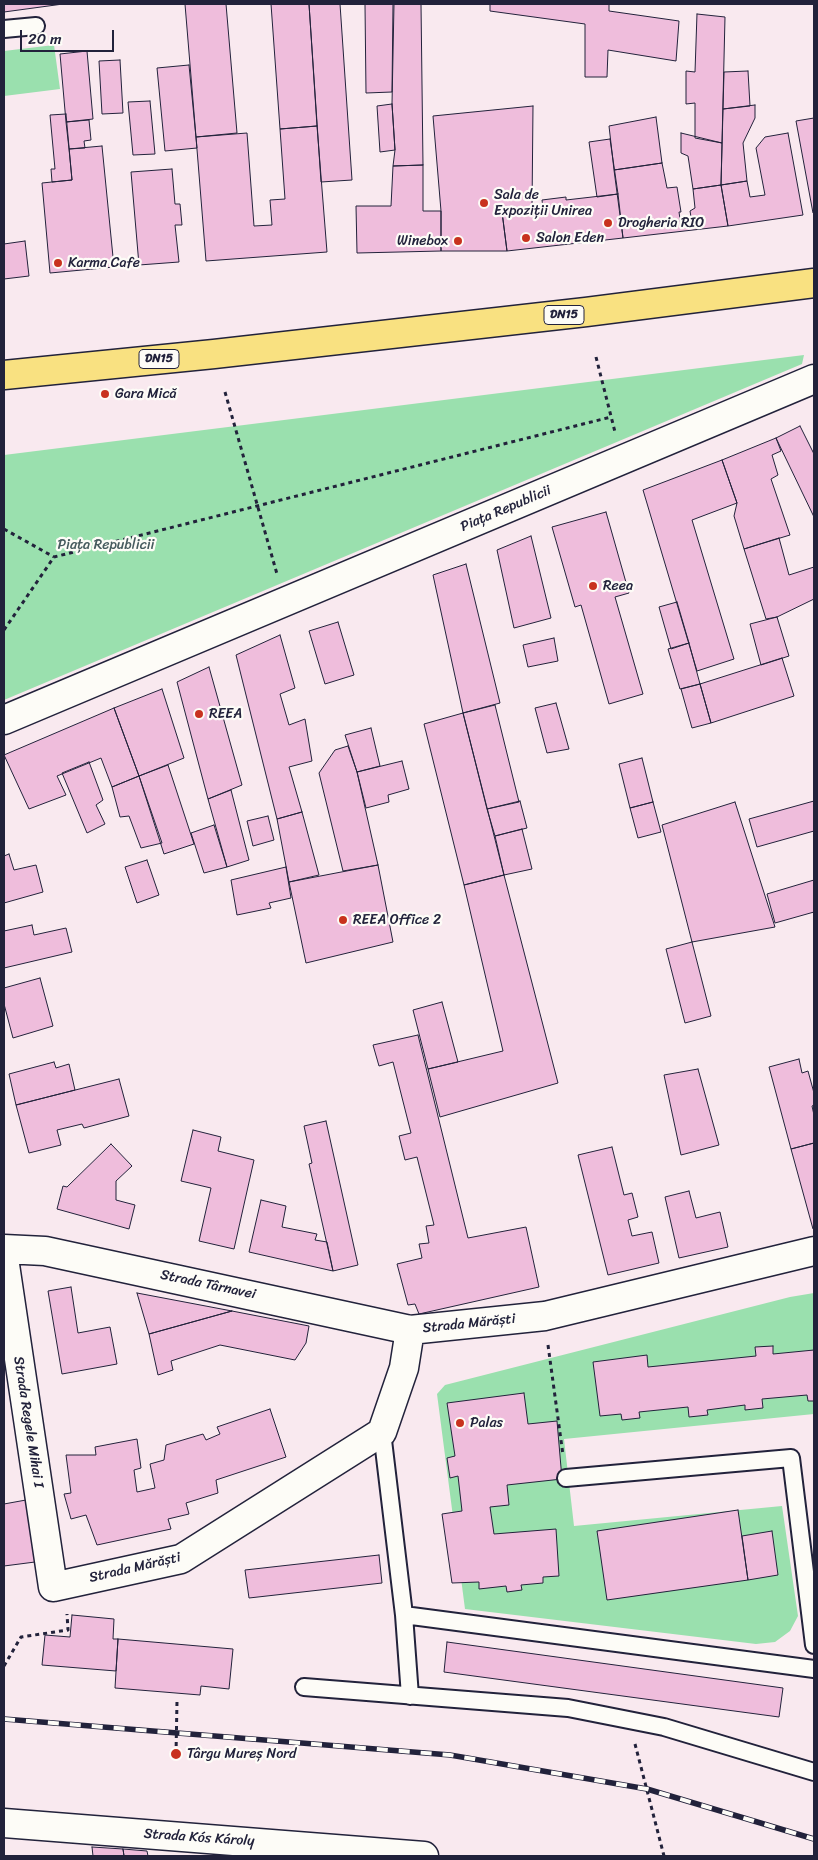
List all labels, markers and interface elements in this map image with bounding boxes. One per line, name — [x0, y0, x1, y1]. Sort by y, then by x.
scale bar — [22, 20, 116, 52]
text: 20 m — [28, 26, 62, 52]
place label: Sala de Expoziții Unirea — [494, 187, 592, 220]
marker: Sala de Expoziții Unirea — [478, 197, 490, 209]
place label: Drogheria RIO — [618, 215, 704, 231]
marker: Drogheria RIO — [602, 217, 614, 229]
place label: Salon Eden — [536, 230, 604, 246]
marker: Salon Eden — [520, 232, 532, 244]
place label: Winebox — [397, 233, 448, 249]
marker: Winebox — [452, 235, 464, 247]
place label: Karma Cafe — [68, 255, 140, 271]
marker: Karma Cafe — [52, 257, 64, 269]
road number: DN15 — [544, 306, 584, 324]
road number: DN15 — [139, 349, 179, 368]
place label: Gara Mică — [115, 386, 176, 402]
marker: Gara Mică — [99, 388, 111, 400]
street label: Piața Republicii — [458, 482, 554, 536]
park label: Piața Republicii — [58, 537, 154, 553]
place label: Reea — [603, 578, 633, 594]
marker: Reea — [587, 580, 599, 592]
place label: REEA — [209, 706, 242, 722]
marker: REEA — [193, 708, 205, 720]
place label: REEA Office 2 — [353, 912, 441, 928]
marker: REEA Office 2 — [337, 914, 349, 926]
street label: Strada Târnavei — [159, 1267, 257, 1303]
street label: Strada Mărăști — [422, 1311, 516, 1337]
street label: Strada Regele Mihai I — [9, 1355, 47, 1489]
place label: Palas — [470, 1415, 503, 1431]
marker: Palas — [454, 1417, 466, 1429]
street label: Strada Mărăști — [88, 1549, 182, 1587]
place label: Târgu Mureș Nord — [187, 1746, 296, 1762]
marker: Târgu Mureș Nord — [169, 1747, 183, 1761]
street label: Strada Kós Károly — [143, 1826, 255, 1850]

